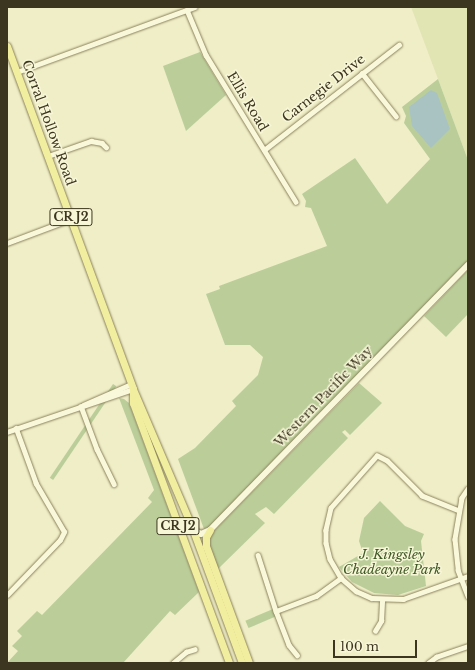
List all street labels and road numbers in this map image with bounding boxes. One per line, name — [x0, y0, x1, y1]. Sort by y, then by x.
street label: Carnegie Drive — [279, 52, 369, 126]
street label: Corral Hollow Road — [18, 58, 78, 188]
street label: Ellis Road — [223, 69, 271, 135]
road number: CR J2 — [49, 207, 93, 227]
street label: Western Pacific Way — [272, 343, 376, 451]
road number: CR J2 — [156, 516, 200, 536]

